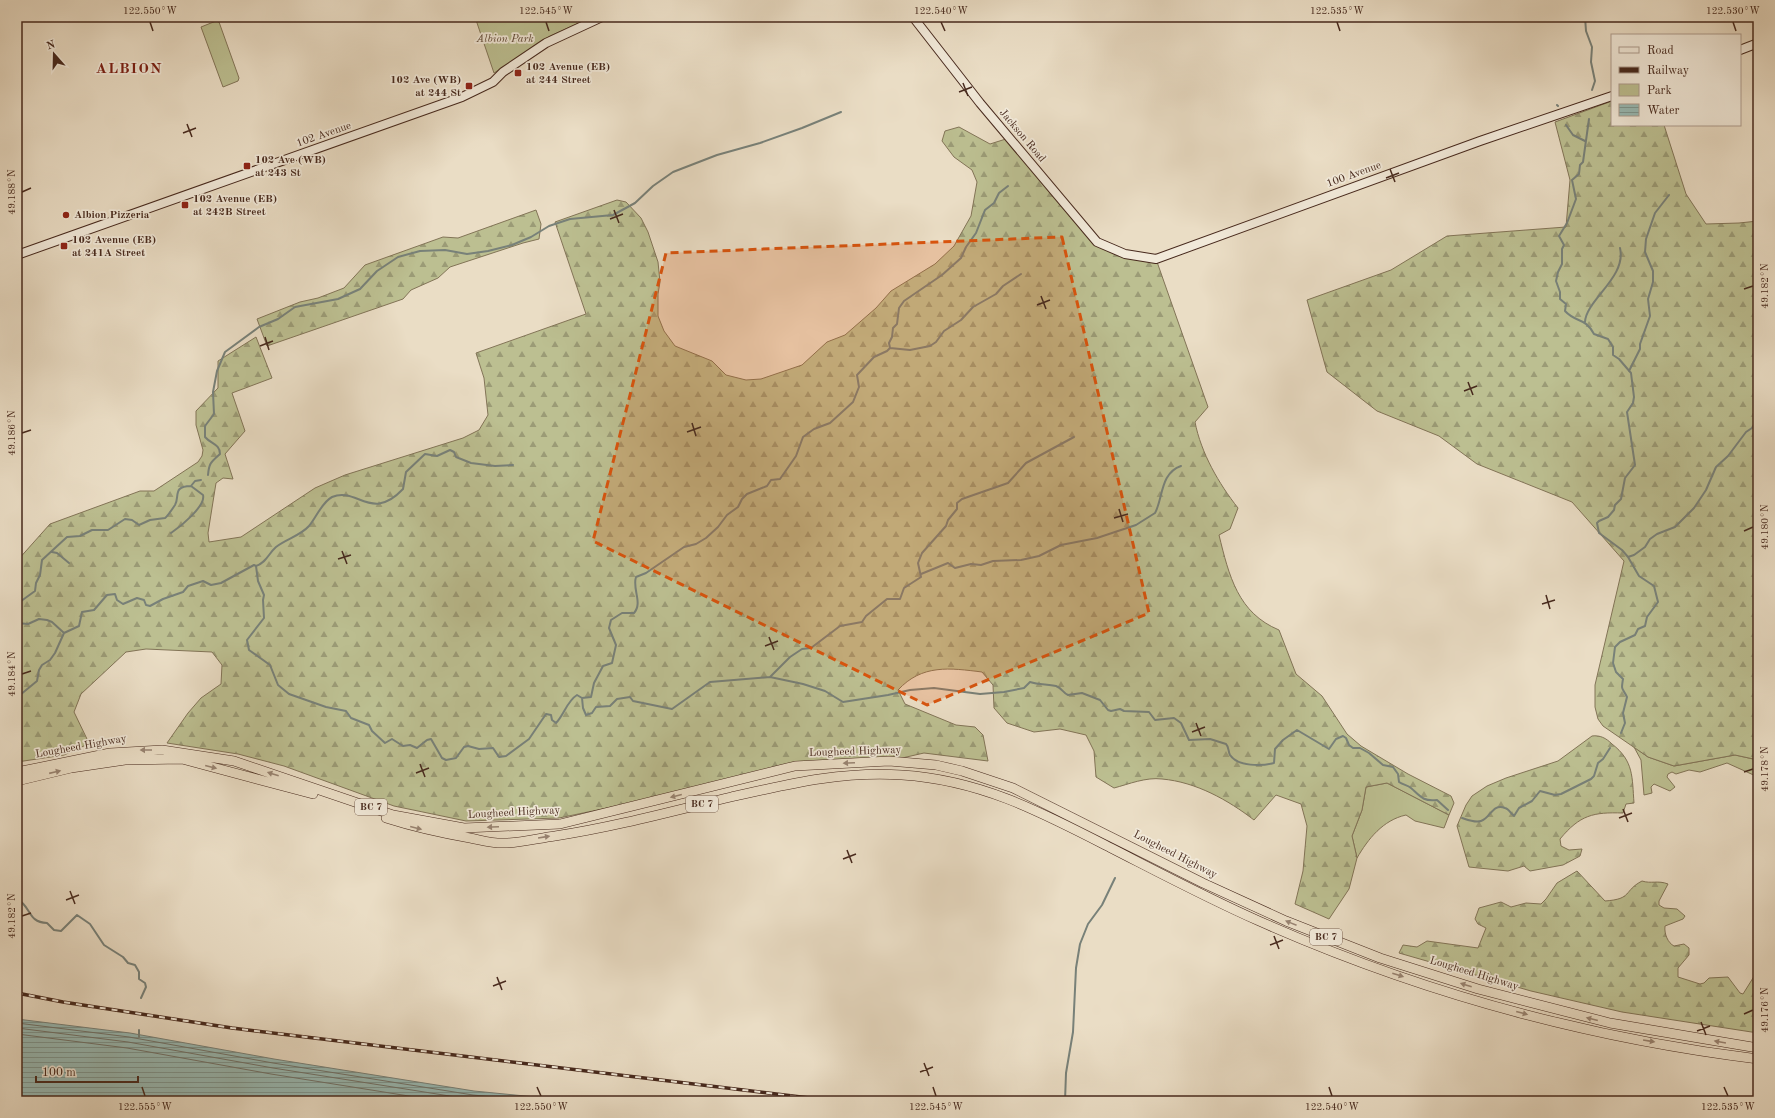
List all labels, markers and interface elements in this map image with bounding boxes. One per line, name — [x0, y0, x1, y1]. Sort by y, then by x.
text: 122.550°W — [123, 6, 177, 16]
text: 122.545°W — [519, 6, 573, 16]
text: 122.540°W — [914, 6, 968, 16]
text: 122.535°W — [1310, 6, 1364, 16]
text: 122.530°W — [1706, 6, 1760, 16]
north arrow — [34, 34, 74, 74]
park label: Albion Park — [475, 34, 534, 45]
legend — [1611, 34, 1741, 126]
text: N — [45, 39, 57, 53]
text: Road — [1647, 45, 1674, 57]
district label: ALBION — [96, 62, 162, 77]
place label: 102 Avenue (EB) at 244 Street — [526, 62, 610, 86]
text: Railway — [1647, 65, 1690, 77]
marker: 102 Avenue (EB) at 244 Street — [513, 68, 523, 78]
place label: 102 Ave (WB) at 244 St — [390, 75, 461, 99]
marker: 102 Ave (WB) at 244 St — [464, 81, 474, 91]
text: Park — [1647, 85, 1672, 97]
text: Water — [1647, 105, 1680, 117]
street label: Jackson Road — [997, 107, 1047, 165]
street label: 102 Avenue — [295, 120, 353, 150]
place label: 102 Ave (WB) at 243 St — [255, 155, 326, 179]
street label: 100 Avenue — [1325, 160, 1383, 190]
marker: 102 Ave (WB) at 243 St — [242, 161, 252, 171]
text: 49.188°N — [7, 169, 17, 215]
place label: 102 Avenue (EB) at 242B Street — [193, 194, 277, 218]
marker: 102 Avenue (EB) at 242B Street — [180, 200, 190, 210]
marker: Albion Pizzeria — [61, 210, 71, 220]
place label: Albion Pizzeria — [74, 210, 150, 221]
place label: 102 Avenue (EB) at 241A Street — [72, 235, 156, 259]
marker: 102 Avenue (EB) at 241A Street — [59, 241, 69, 251]
text: 49.182°N — [1760, 263, 1770, 309]
text: 49.186°N — [7, 410, 17, 456]
text: 49.180°N — [1760, 504, 1770, 550]
text: 49.184°N — [7, 651, 17, 697]
street label: Lougheed Highway — [35, 734, 128, 760]
street label: Lougheed Highway — [809, 745, 902, 759]
text: 49.178°N — [1760, 746, 1770, 792]
one-way arrow — [139, 747, 152, 753]
one-way arrow — [843, 759, 855, 766]
one-way arrow — [205, 764, 217, 770]
one-way arrow — [49, 769, 61, 775]
one-way arrow — [267, 771, 279, 777]
one-way arrow — [670, 793, 682, 799]
road number: BC 7 — [686, 796, 718, 812]
road number: BC 7 — [355, 799, 387, 815]
street label: Lougheed Highway — [468, 805, 561, 821]
one-way arrow — [486, 824, 499, 830]
one-way arrow — [410, 825, 422, 831]
street label: Lougheed Highway — [1131, 829, 1219, 881]
one-way arrow — [538, 834, 550, 840]
text: 49.182°N — [7, 893, 17, 939]
one-way arrow — [1284, 920, 1296, 926]
road number: BC 7 — [1310, 929, 1342, 945]
street label: Lougheed Highway — [1428, 955, 1520, 993]
one-way arrow — [1392, 973, 1404, 979]
one-way arrow — [1460, 982, 1472, 988]
text: 49.176°N — [1760, 987, 1770, 1033]
one-way arrow — [1516, 1010, 1529, 1016]
one-way arrow — [1585, 1015, 1598, 1021]
one-way arrow — [1643, 1038, 1655, 1044]
one-way arrow — [1713, 1038, 1726, 1044]
scale bar — [36, 1058, 138, 1084]
text: 100 m — [42, 1067, 76, 1079]
text: 122.555°W — [118, 1102, 172, 1112]
text: 122.550°W — [514, 1102, 568, 1112]
text: 122.545°W — [909, 1102, 963, 1112]
text: 122.540°W — [1305, 1102, 1359, 1112]
text: 122.535°W — [1701, 1102, 1755, 1112]

